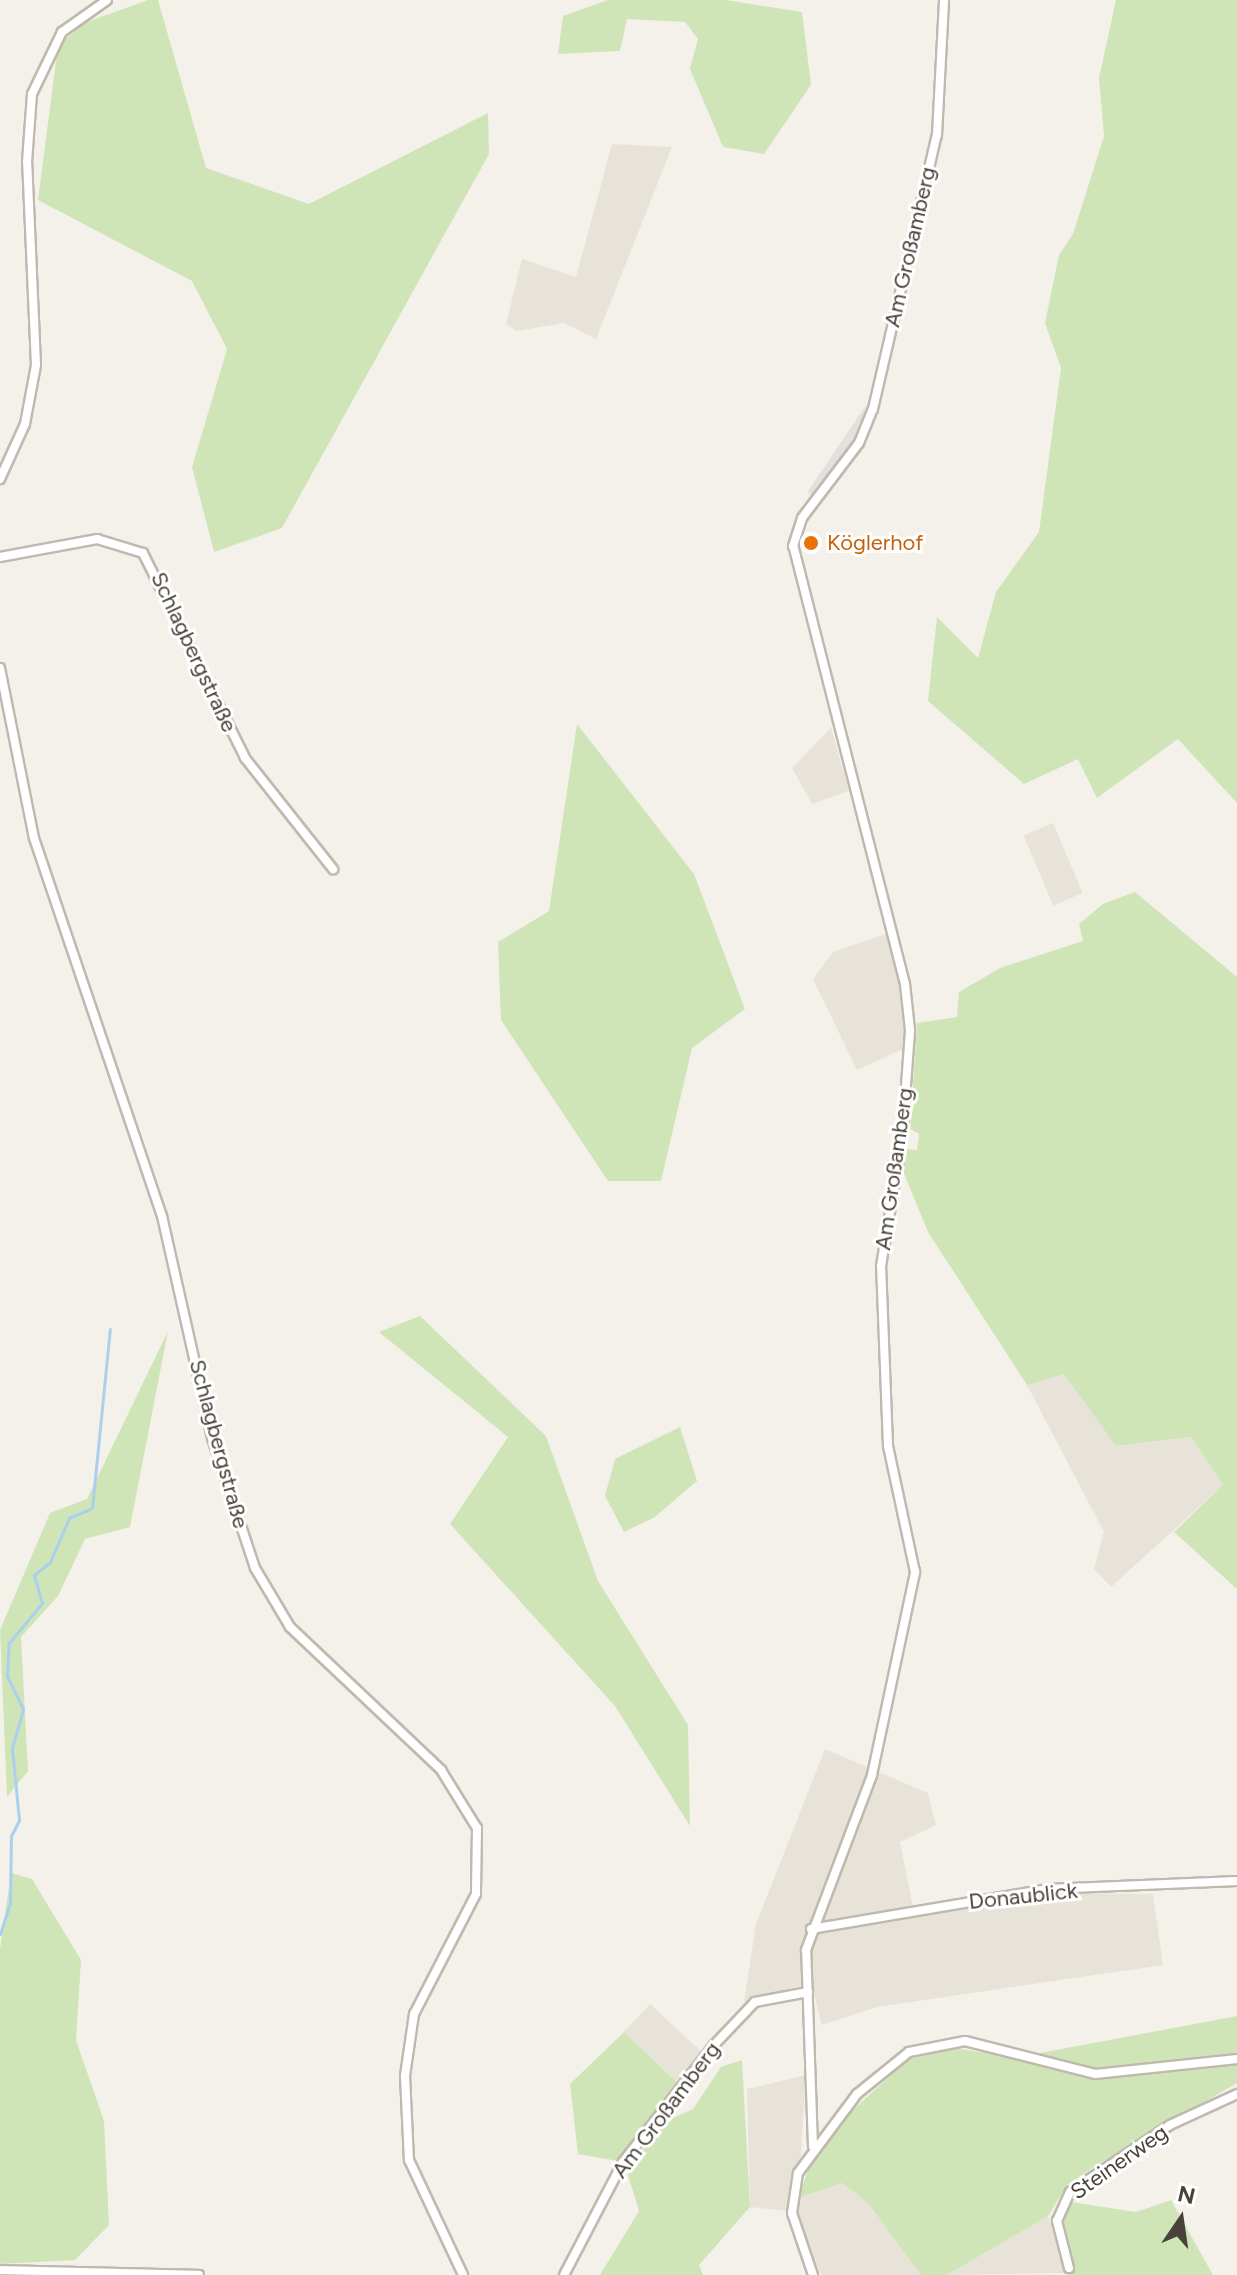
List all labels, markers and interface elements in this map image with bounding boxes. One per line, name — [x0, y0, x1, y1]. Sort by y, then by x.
street label: Am Großamberg — [879, 164, 941, 330]
place label: Köglerhof — [827, 530, 923, 556]
marker: Köglerhof — [802, 534, 820, 552]
street label: Schlagbergstraße — [145, 568, 243, 736]
street label: Am Großamberg — [870, 1086, 918, 1252]
street label: Schlagbergstraße — [184, 1357, 254, 1531]
street label: Donaublick — [967, 1877, 1079, 1915]
street label: Am Großamberg — [606, 2037, 726, 2183]
street label: Steinerweg — [1065, 2119, 1173, 2205]
north arrow — [1141, 2179, 1221, 2259]
text: N — [1175, 2180, 1198, 2210]

